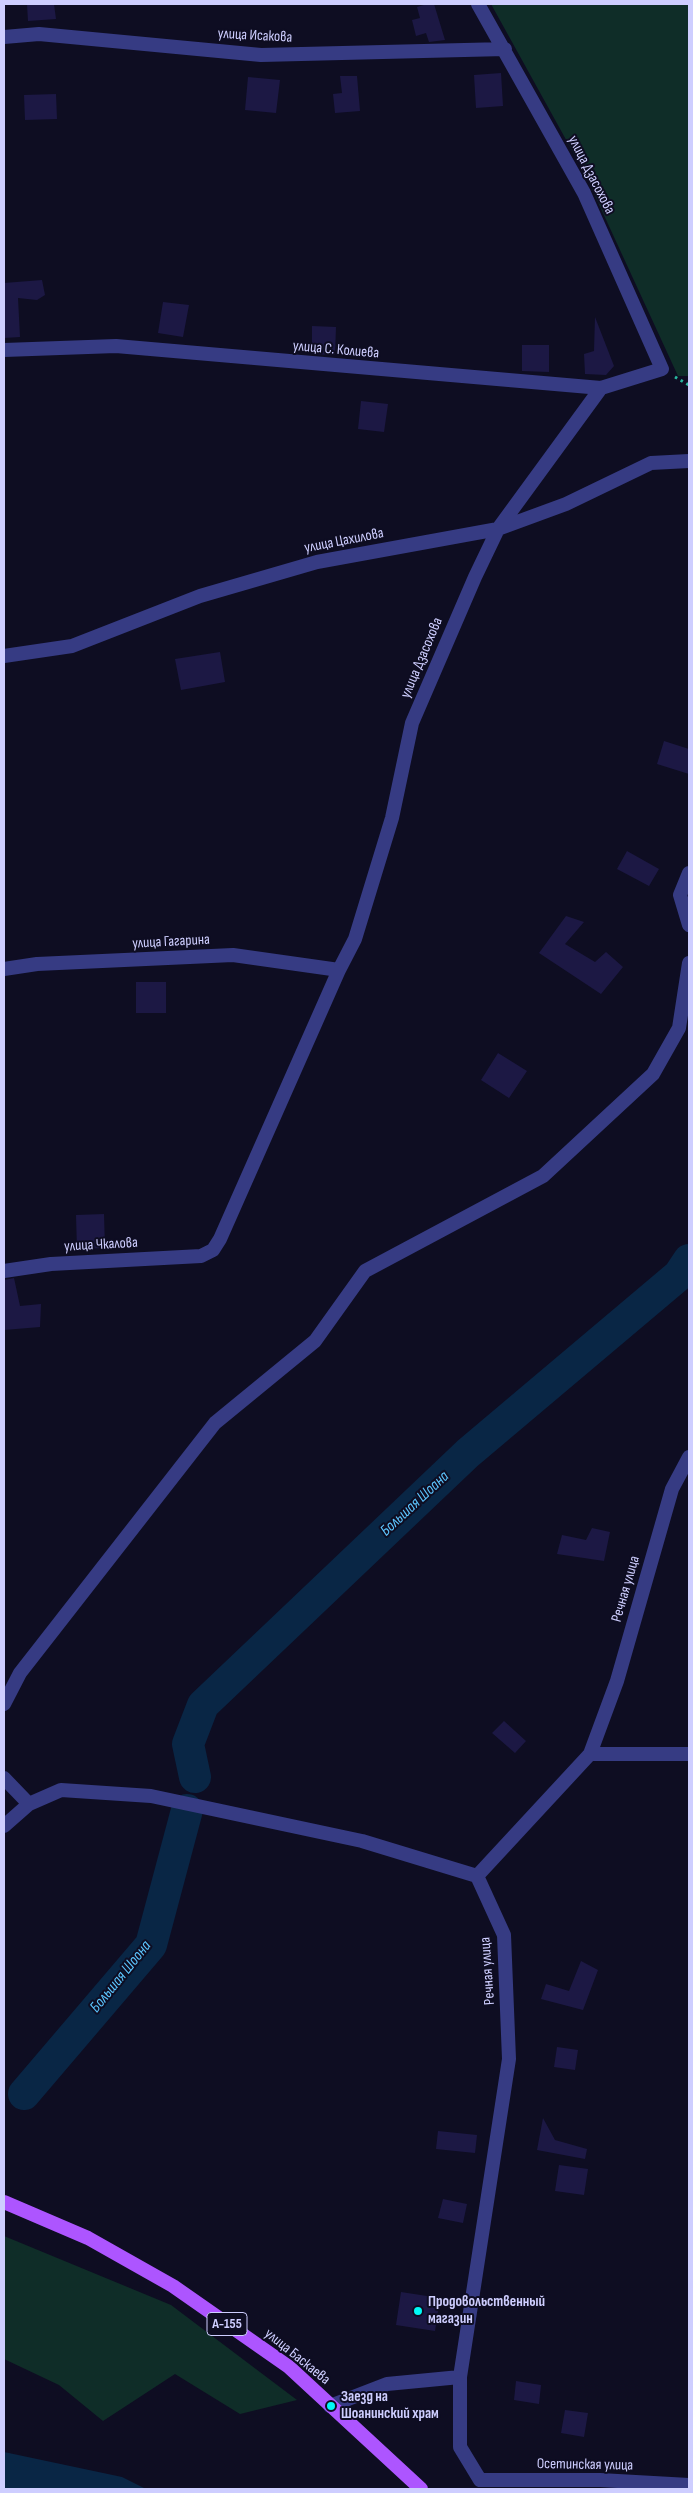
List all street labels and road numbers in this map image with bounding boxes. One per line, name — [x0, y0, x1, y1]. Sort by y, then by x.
street label: улица Исакова — [217, 25, 293, 47]
street label: улица Дзасохова — [564, 133, 618, 217]
street label: улица С. Колиева — [292, 337, 380, 363]
street label: улица Цахилова — [303, 524, 385, 558]
street label: улица Дзасохова — [397, 615, 447, 701]
street label: улица Гагарина — [132, 931, 210, 953]
street label: улица Чкалова — [64, 1234, 138, 1256]
street label: Речная улица — [608, 1554, 644, 1624]
street label: Речная улица — [477, 1936, 499, 2006]
road number: А-155 — [207, 2312, 247, 2336]
street label: улица Баскаева — [261, 2325, 333, 2389]
street label: Осетинская улица — [537, 2455, 633, 2475]

